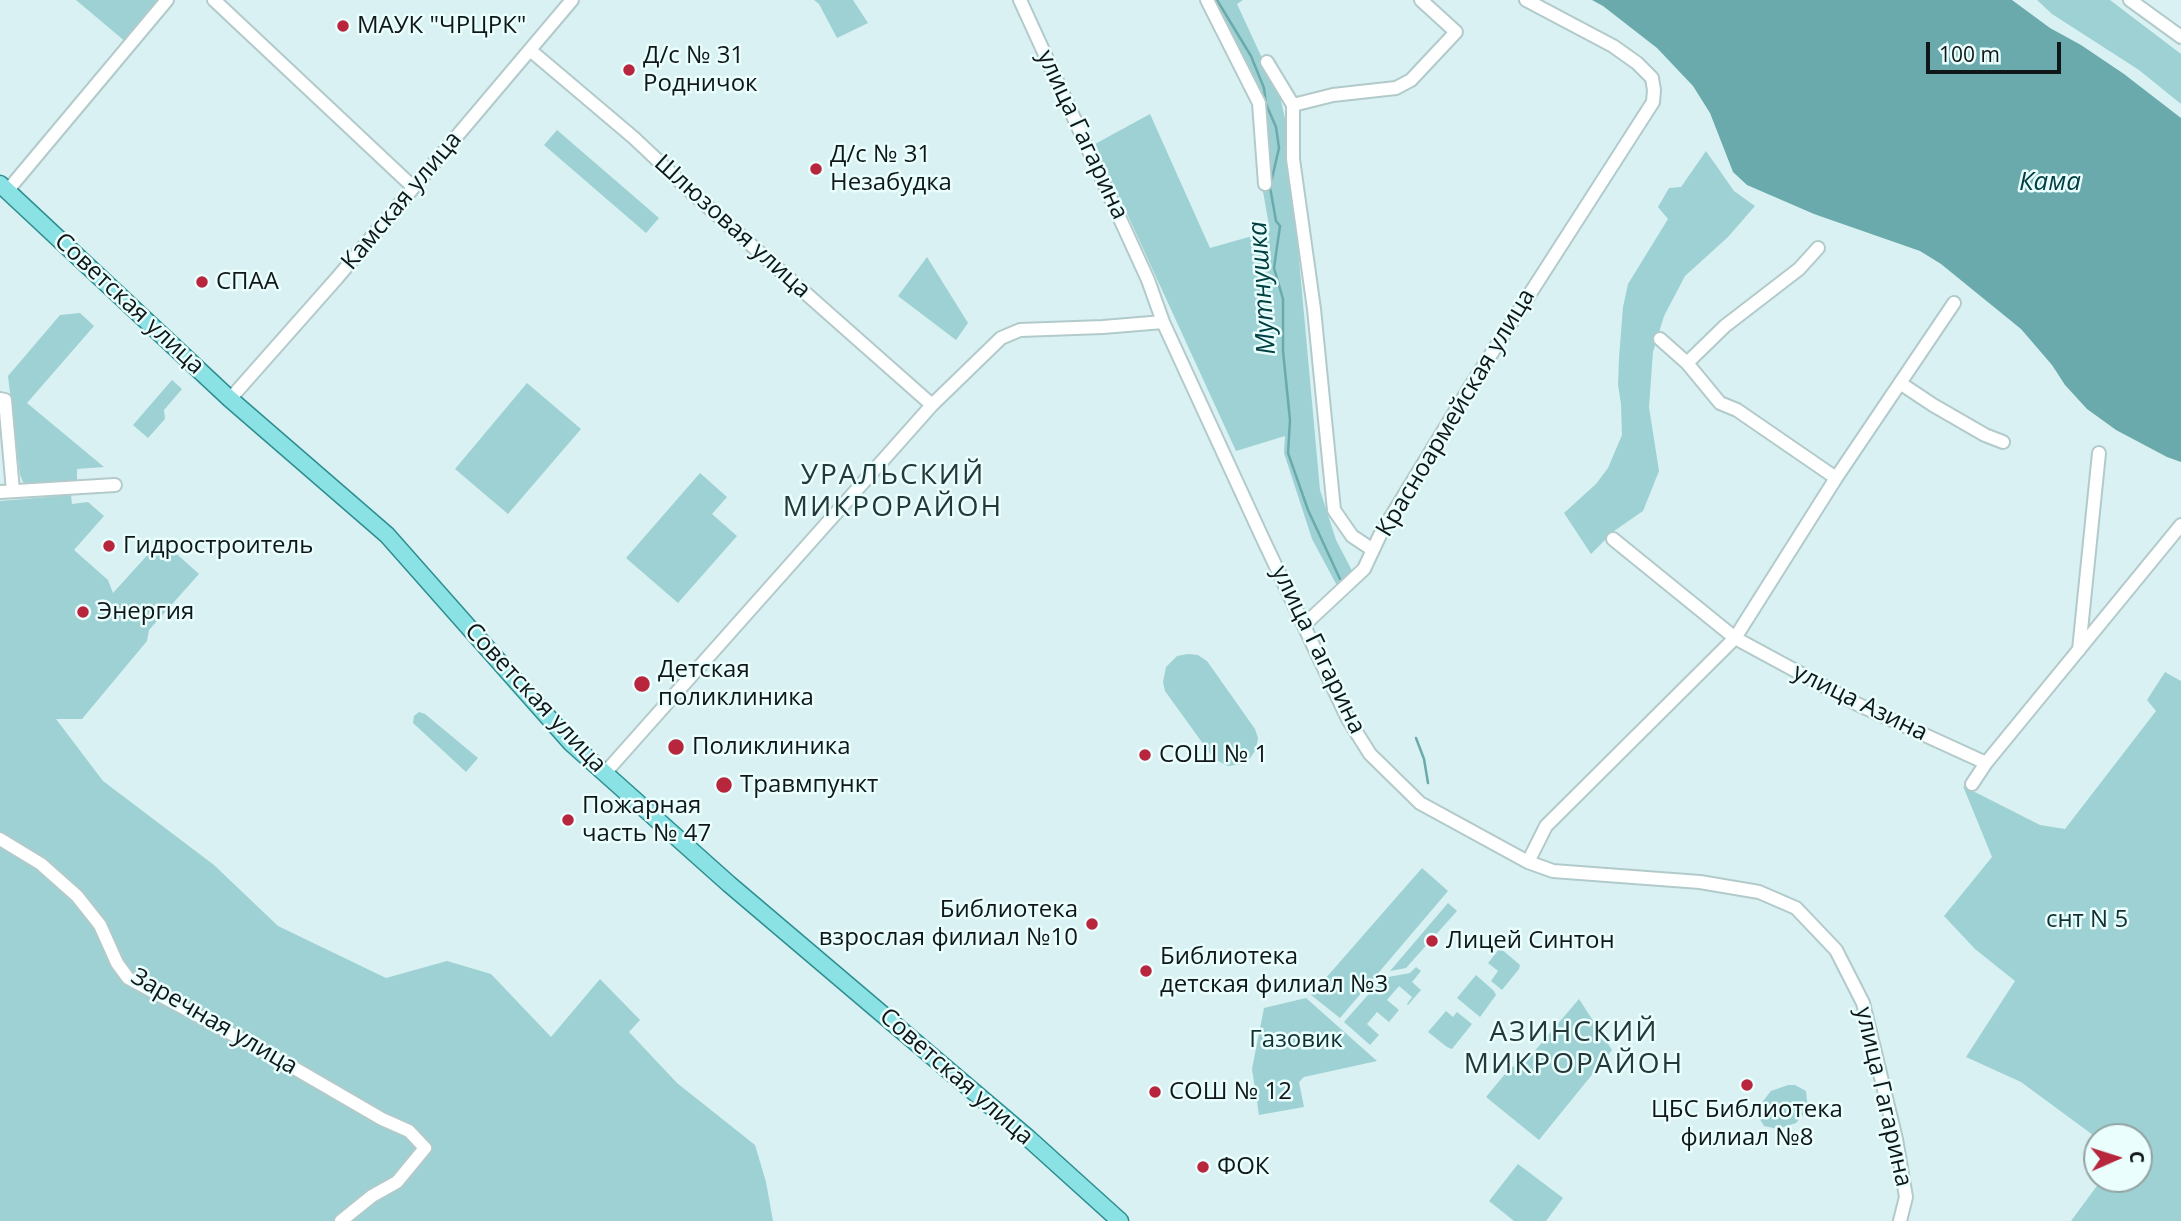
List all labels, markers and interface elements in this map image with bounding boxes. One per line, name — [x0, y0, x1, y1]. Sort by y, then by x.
place label: МАУК "ЧРЦРК" — [357, 12, 526, 40]
marker: МАУК "ЧРЦРК" — [335, 18, 351, 34]
scale bar — [1929, 28, 2064, 72]
text: 100 m — [1939, 40, 2000, 68]
place label: Д/с № 31 Родничок — [643, 42, 758, 98]
street label: улица Гагарина — [1030, 46, 1134, 224]
marker: Д/с № 31 Родничок — [621, 62, 637, 78]
street label: Камская улица — [336, 126, 468, 276]
place label: Д/с № 31 Незабудка — [830, 141, 952, 197]
street label: Шлюзовая улица — [648, 149, 816, 305]
marker: Д/с № 31 Незабудка — [808, 161, 824, 177]
water label: Кама — [2019, 167, 2081, 199]
water label: Мутнушка — [1243, 220, 1283, 356]
street label: Советская улица — [48, 227, 210, 381]
place label: СПАА — [216, 268, 279, 296]
marker: СПАА — [194, 274, 210, 290]
street label: Красноармейская улица — [1370, 284, 1542, 542]
district label: УРАЛЬСКИЙ МИКРОРАЙОН — [784, 459, 1002, 525]
place label: Гидростроитель — [123, 532, 313, 560]
marker: Гидростроитель — [101, 538, 117, 554]
street label: улица Гагарина — [1265, 561, 1371, 739]
place label: Энергия — [97, 598, 194, 626]
marker: Энергия — [75, 604, 91, 620]
street label: Советская улица — [458, 617, 612, 779]
place label: Детская поликлиника — [658, 656, 814, 712]
street label: улица Азина — [1788, 658, 1932, 748]
marker: Детская поликлиника — [632, 674, 652, 694]
place label: Поликлиника — [692, 733, 850, 761]
marker: Поликлиника — [666, 737, 686, 757]
place label: СОШ № 1 — [1159, 741, 1268, 769]
marker: СОШ № 1 — [1137, 747, 1153, 763]
place label: Травмпункт — [740, 771, 878, 799]
marker: Травмпункт — [714, 775, 734, 795]
place label: Пожарная часть № 47 — [582, 792, 711, 848]
marker: Пожарная часть № 47 — [560, 812, 576, 828]
place label: Библиотека взрослая филиал №10 — [819, 896, 1078, 952]
park label: снт N 5 — [2046, 906, 2128, 934]
marker: Библиотека взрослая филиал №10 — [1084, 916, 1100, 932]
place label: Лицей Синтон — [1446, 927, 1615, 955]
marker: Лицей Синтон — [1424, 933, 1440, 949]
place label: Библиотека детская филиал №3 — [1160, 943, 1388, 999]
street label: Заречная улица — [126, 963, 302, 1081]
marker: Библиотека детская филиал №3 — [1138, 963, 1154, 979]
street label: Советская улица — [873, 1002, 1039, 1152]
street label: улица Гагарина — [1848, 1004, 1918, 1190]
district label: АЗИНСКИЙ МИКРОРАЙОН — [1465, 1016, 1683, 1082]
park label: Газовик — [1249, 1026, 1343, 1054]
marker: ЦБС Библиотека филиал №8 — [1739, 1077, 1755, 1093]
place label: СОШ № 12 — [1169, 1078, 1292, 1106]
marker: СОШ № 12 — [1147, 1084, 1163, 1100]
place label: ЦБС Библиотека филиал №8 — [1651, 1096, 1843, 1152]
north arrow — [2083, 1123, 2153, 1193]
text: С — [2124, 1150, 2150, 1164]
place label: ФОК — [1217, 1153, 1269, 1181]
marker: ФОК — [1195, 1159, 1211, 1175]

